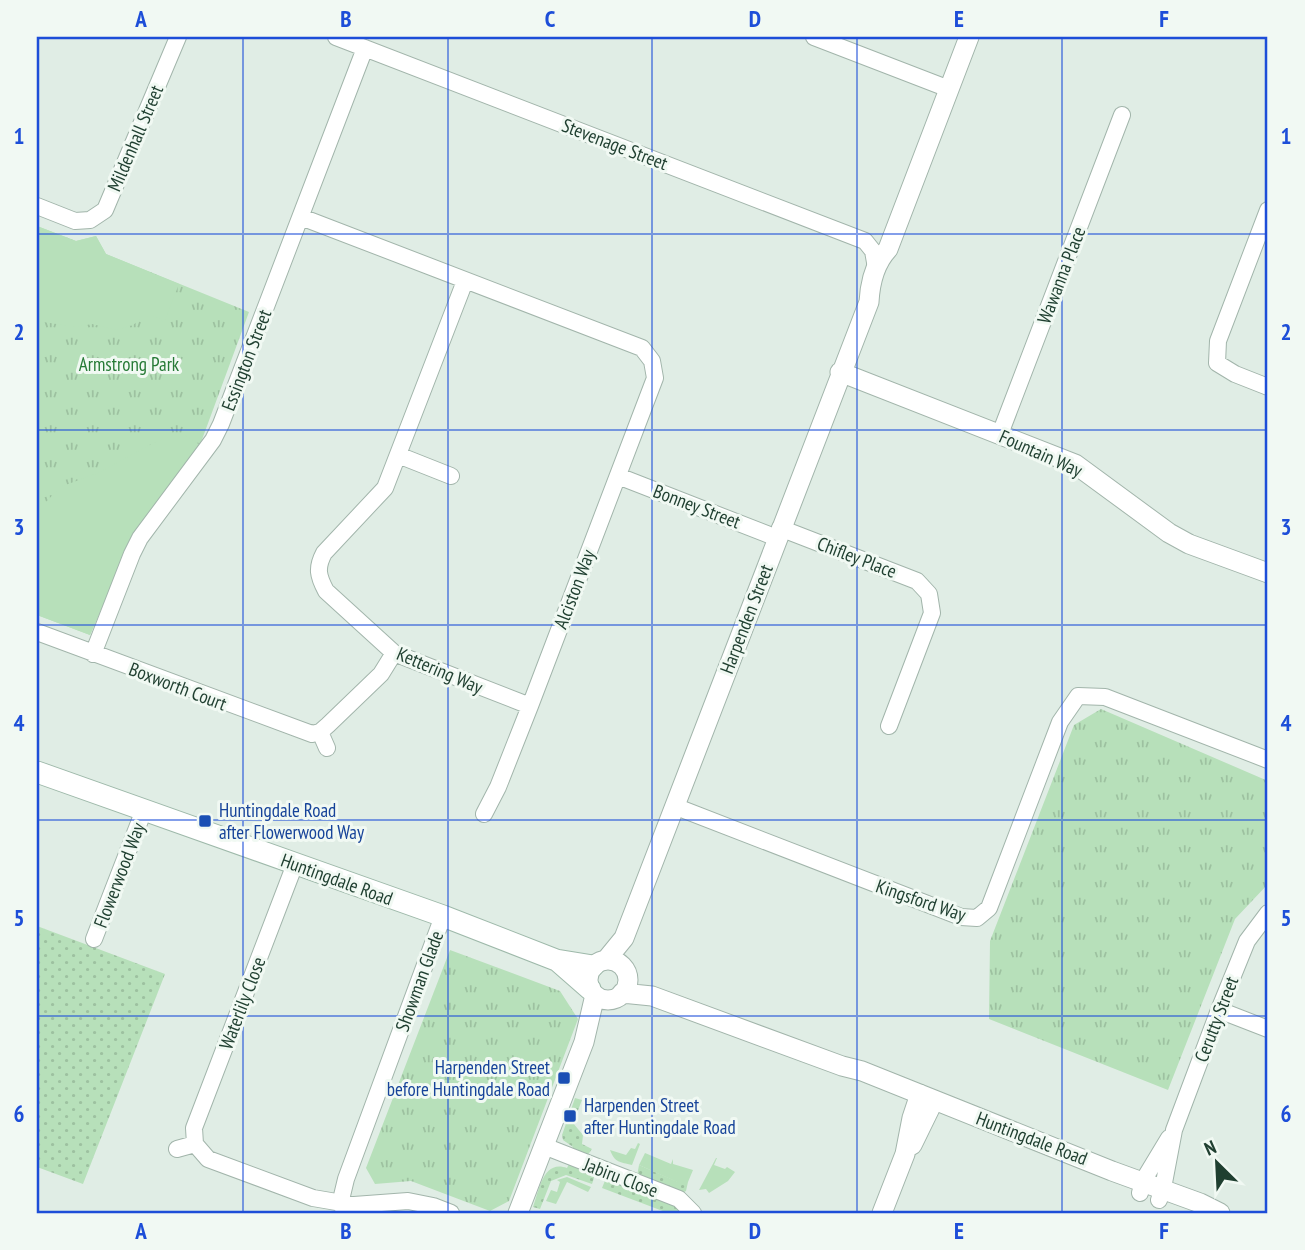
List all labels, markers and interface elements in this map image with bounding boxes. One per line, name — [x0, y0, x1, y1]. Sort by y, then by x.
text: A — [134, 4, 147, 33]
text: B — [340, 4, 352, 33]
text: C — [545, 4, 556, 33]
text: D — [749, 4, 761, 33]
text: E — [954, 4, 964, 33]
text: F — [1159, 4, 1169, 33]
street label: Mildenhall Street — [102, 80, 168, 195]
street label: Stevenage Street — [559, 113, 672, 175]
text: 1 — [14, 121, 25, 150]
text: 1 — [1281, 121, 1292, 150]
street label: Wawanna Place — [1032, 223, 1090, 327]
street label: Essington Street — [216, 305, 277, 414]
text: 2 — [14, 317, 25, 346]
text: 2 — [1281, 317, 1292, 346]
park label: Armstrong Park — [79, 352, 180, 376]
street label: Fountain Way — [996, 424, 1087, 482]
street label: Bonney Street — [650, 478, 745, 534]
text: 3 — [14, 512, 25, 541]
text: 3 — [1281, 512, 1292, 541]
street label: Chifley Place — [814, 531, 900, 583]
street label: Alciston Way — [548, 545, 600, 632]
street label: Harpenden Street — [714, 560, 778, 677]
street label: Kettering Way — [393, 641, 487, 699]
street label: Boxworth Court — [126, 656, 231, 716]
text: 4 — [14, 708, 25, 737]
text: 4 — [1281, 708, 1292, 737]
place label: Huntingdale Road after Flowerwood Way — [219, 798, 365, 844]
marker: Huntingdale Road after Flowerwood Way — [197, 813, 213, 829]
street label: Flowerwood Way — [88, 818, 150, 931]
street label: Huntingdale Road — [278, 848, 396, 910]
street label: Kingsford Way — [873, 873, 970, 927]
text: 5 — [14, 903, 25, 932]
text: 5 — [1281, 903, 1292, 932]
street label: Showman Glade — [390, 927, 448, 1035]
street label: Waterlily Close — [213, 953, 271, 1053]
street label: Cerutty Street — [1189, 972, 1244, 1065]
place label: Harpenden Street before Huntingdale Road — [387, 1055, 551, 1101]
marker: Harpenden Street before Huntingdale Road — [556, 1070, 572, 1086]
place label: Harpenden Street after Huntingdale Road — [584, 1093, 736, 1139]
text: 6 — [14, 1099, 25, 1128]
text: 6 — [1281, 1099, 1292, 1128]
street label: Huntingdale Road — [973, 1106, 1091, 1170]
marker: Harpenden Street after Huntingdale Road — [562, 1108, 578, 1124]
north arrow — [1182, 1128, 1252, 1198]
text: N — [1201, 1134, 1220, 1161]
street label: Jabiru Close — [580, 1152, 662, 1202]
text: A — [134, 1216, 147, 1245]
text: B — [340, 1216, 352, 1245]
text: C — [545, 1216, 556, 1245]
text: D — [749, 1216, 761, 1245]
text: E — [954, 1216, 964, 1245]
text: F — [1159, 1216, 1169, 1245]

